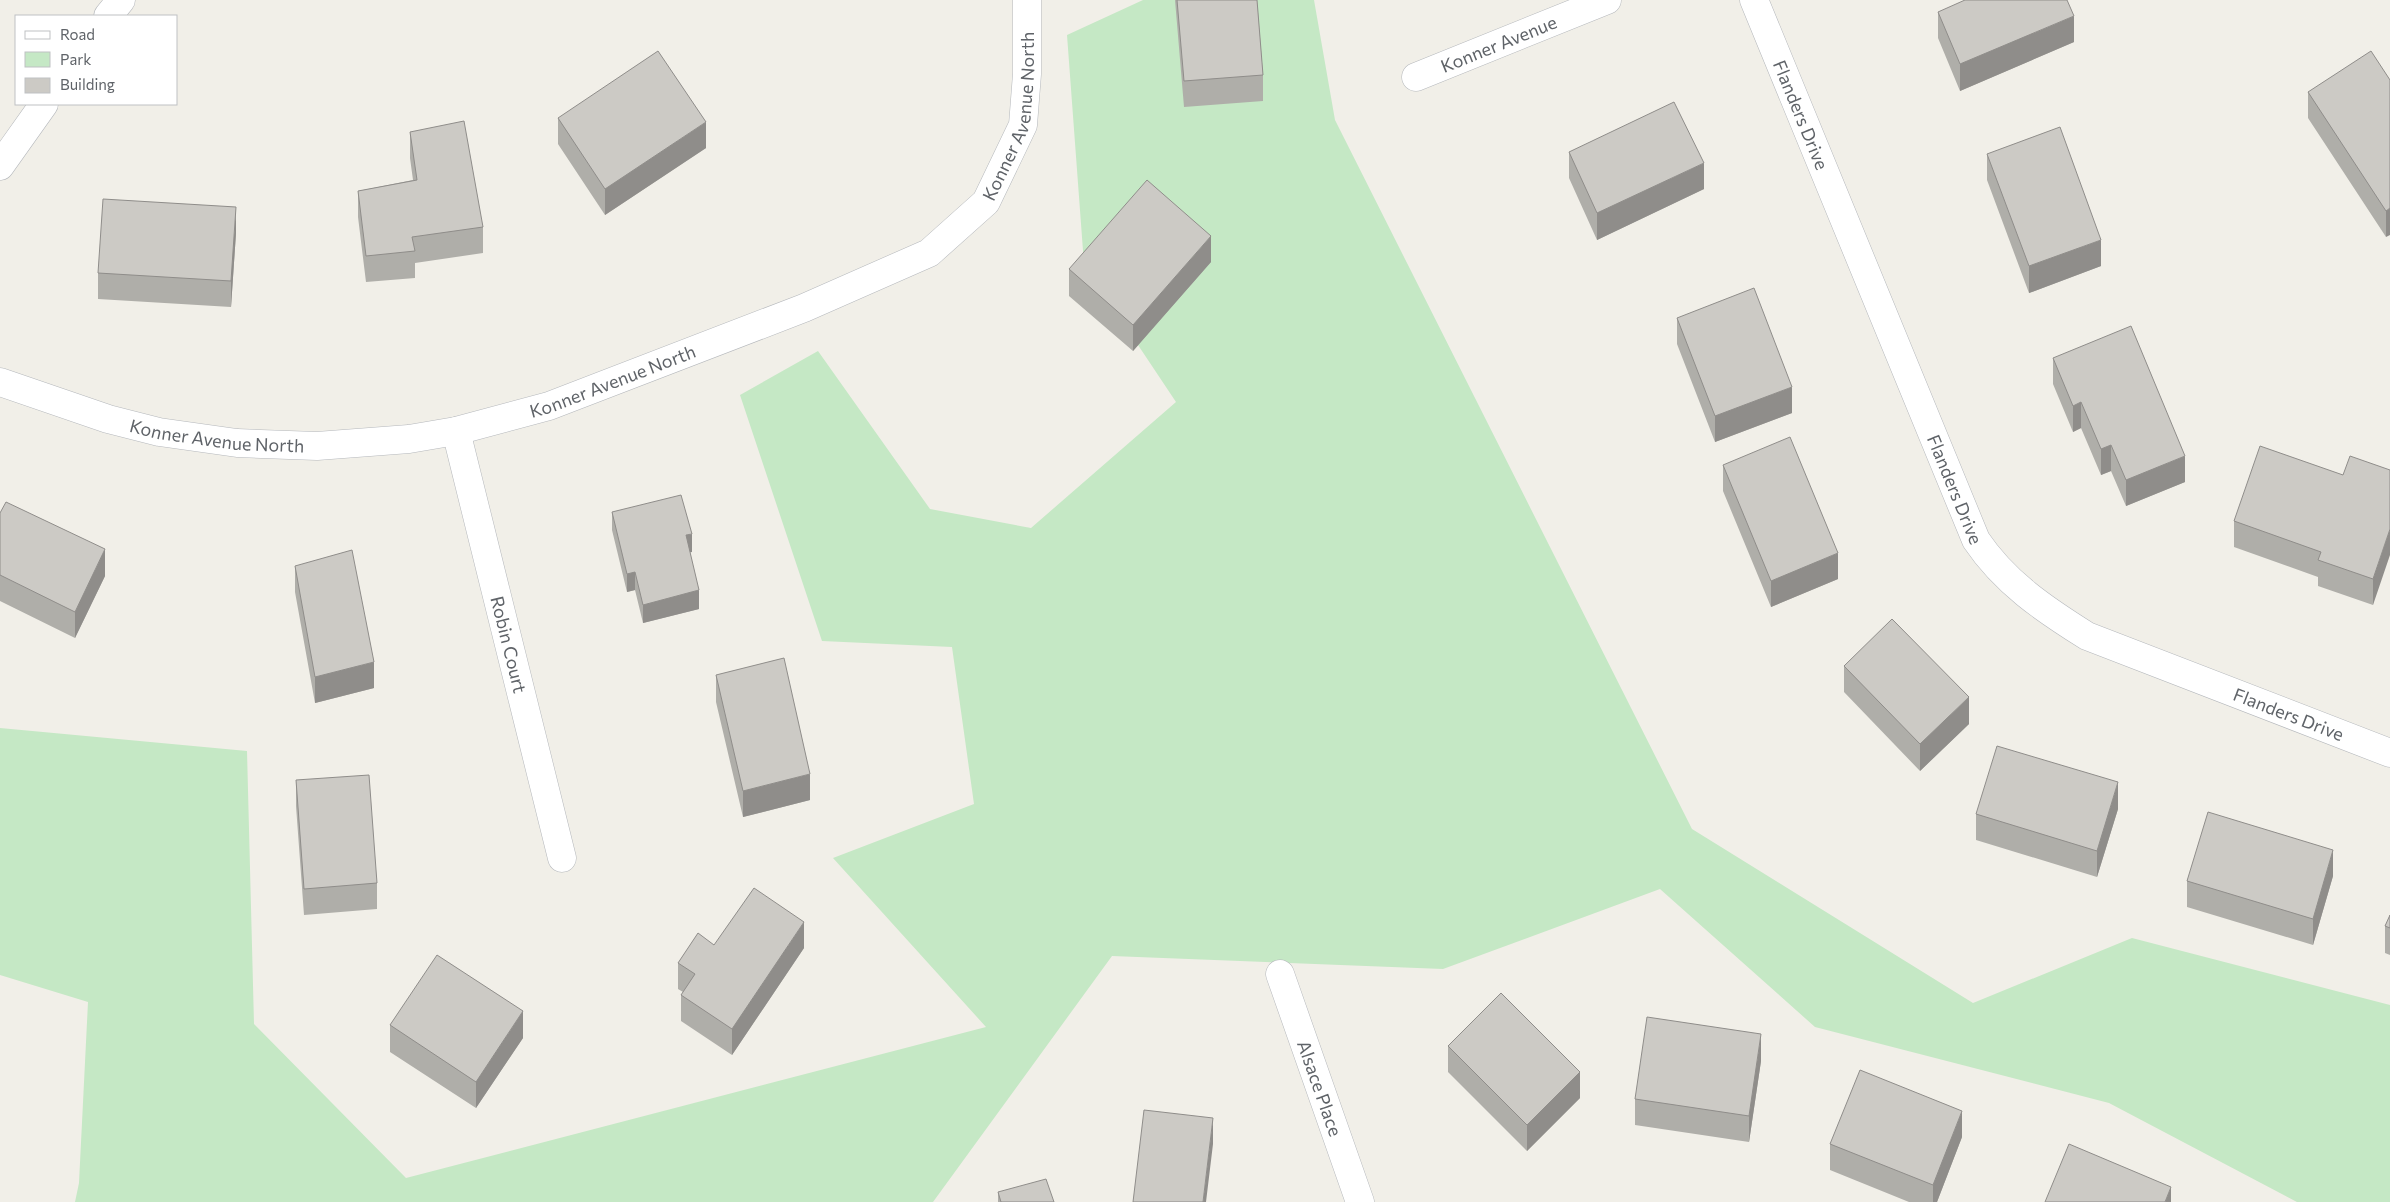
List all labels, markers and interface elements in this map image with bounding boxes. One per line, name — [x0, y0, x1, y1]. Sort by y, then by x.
street label: Konner Avenue — [1437, 11, 1560, 77]
legend — [15, 15, 178, 105]
text: Road — [60, 25, 95, 43]
street label: Konner Avenue North — [977, 32, 1038, 204]
text: Park — [60, 50, 91, 68]
street label: Flanders Drive — [1769, 57, 1833, 173]
text: Building — [60, 75, 115, 93]
street label: Konner Avenue North — [527, 340, 699, 422]
street label: Konner Avenue North — [128, 414, 305, 457]
street label: Flanders Drive — [1923, 431, 1987, 547]
street label: Robin Court — [486, 594, 532, 695]
street label: Flanders Drive — [2230, 683, 2347, 745]
street label: Alsace Place — [1293, 1037, 1347, 1139]

